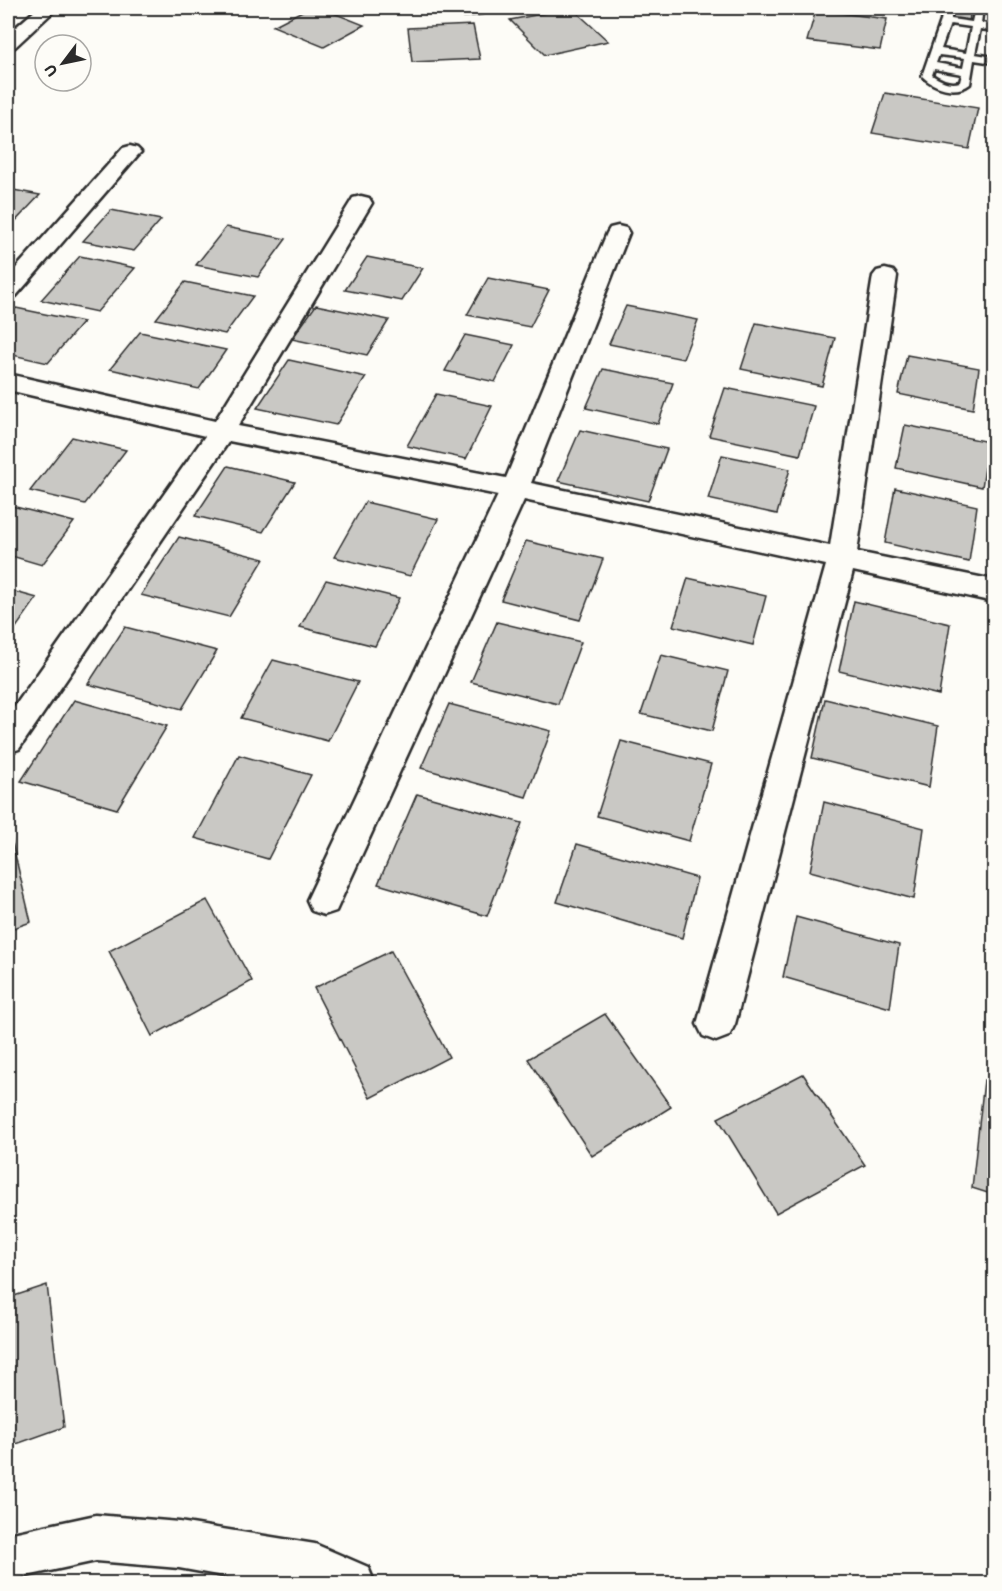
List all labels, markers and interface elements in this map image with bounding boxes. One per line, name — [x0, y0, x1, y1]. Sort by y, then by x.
north arrow — [33, 33, 93, 93]
text: U — [40, 61, 62, 80]

